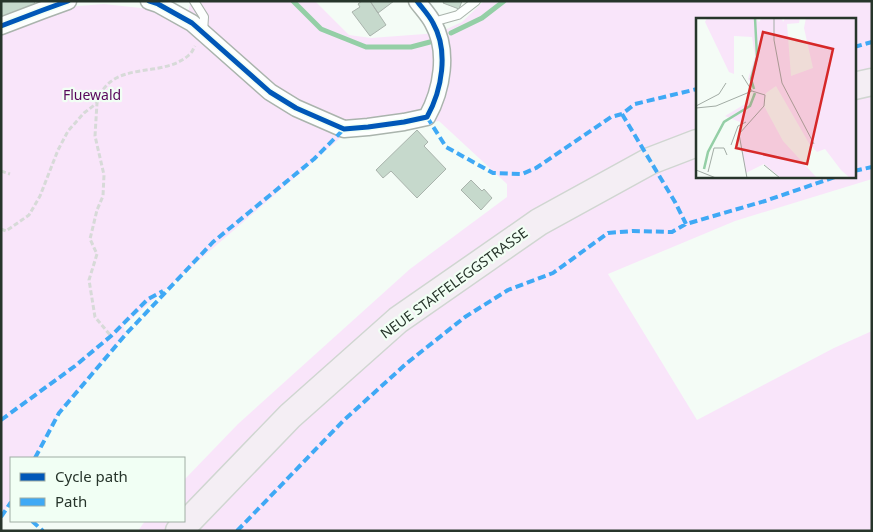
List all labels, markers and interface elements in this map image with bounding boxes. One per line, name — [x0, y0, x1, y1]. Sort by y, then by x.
inset map — [696, 18, 856, 178]
park label: Fluewald — [63, 85, 121, 104]
street label: NEUE STAFFELEGGSTRASSE — [376, 223, 531, 342]
legend — [10, 457, 185, 522]
text: Cycle path — [55, 466, 128, 486]
text: Path — [55, 491, 87, 511]

